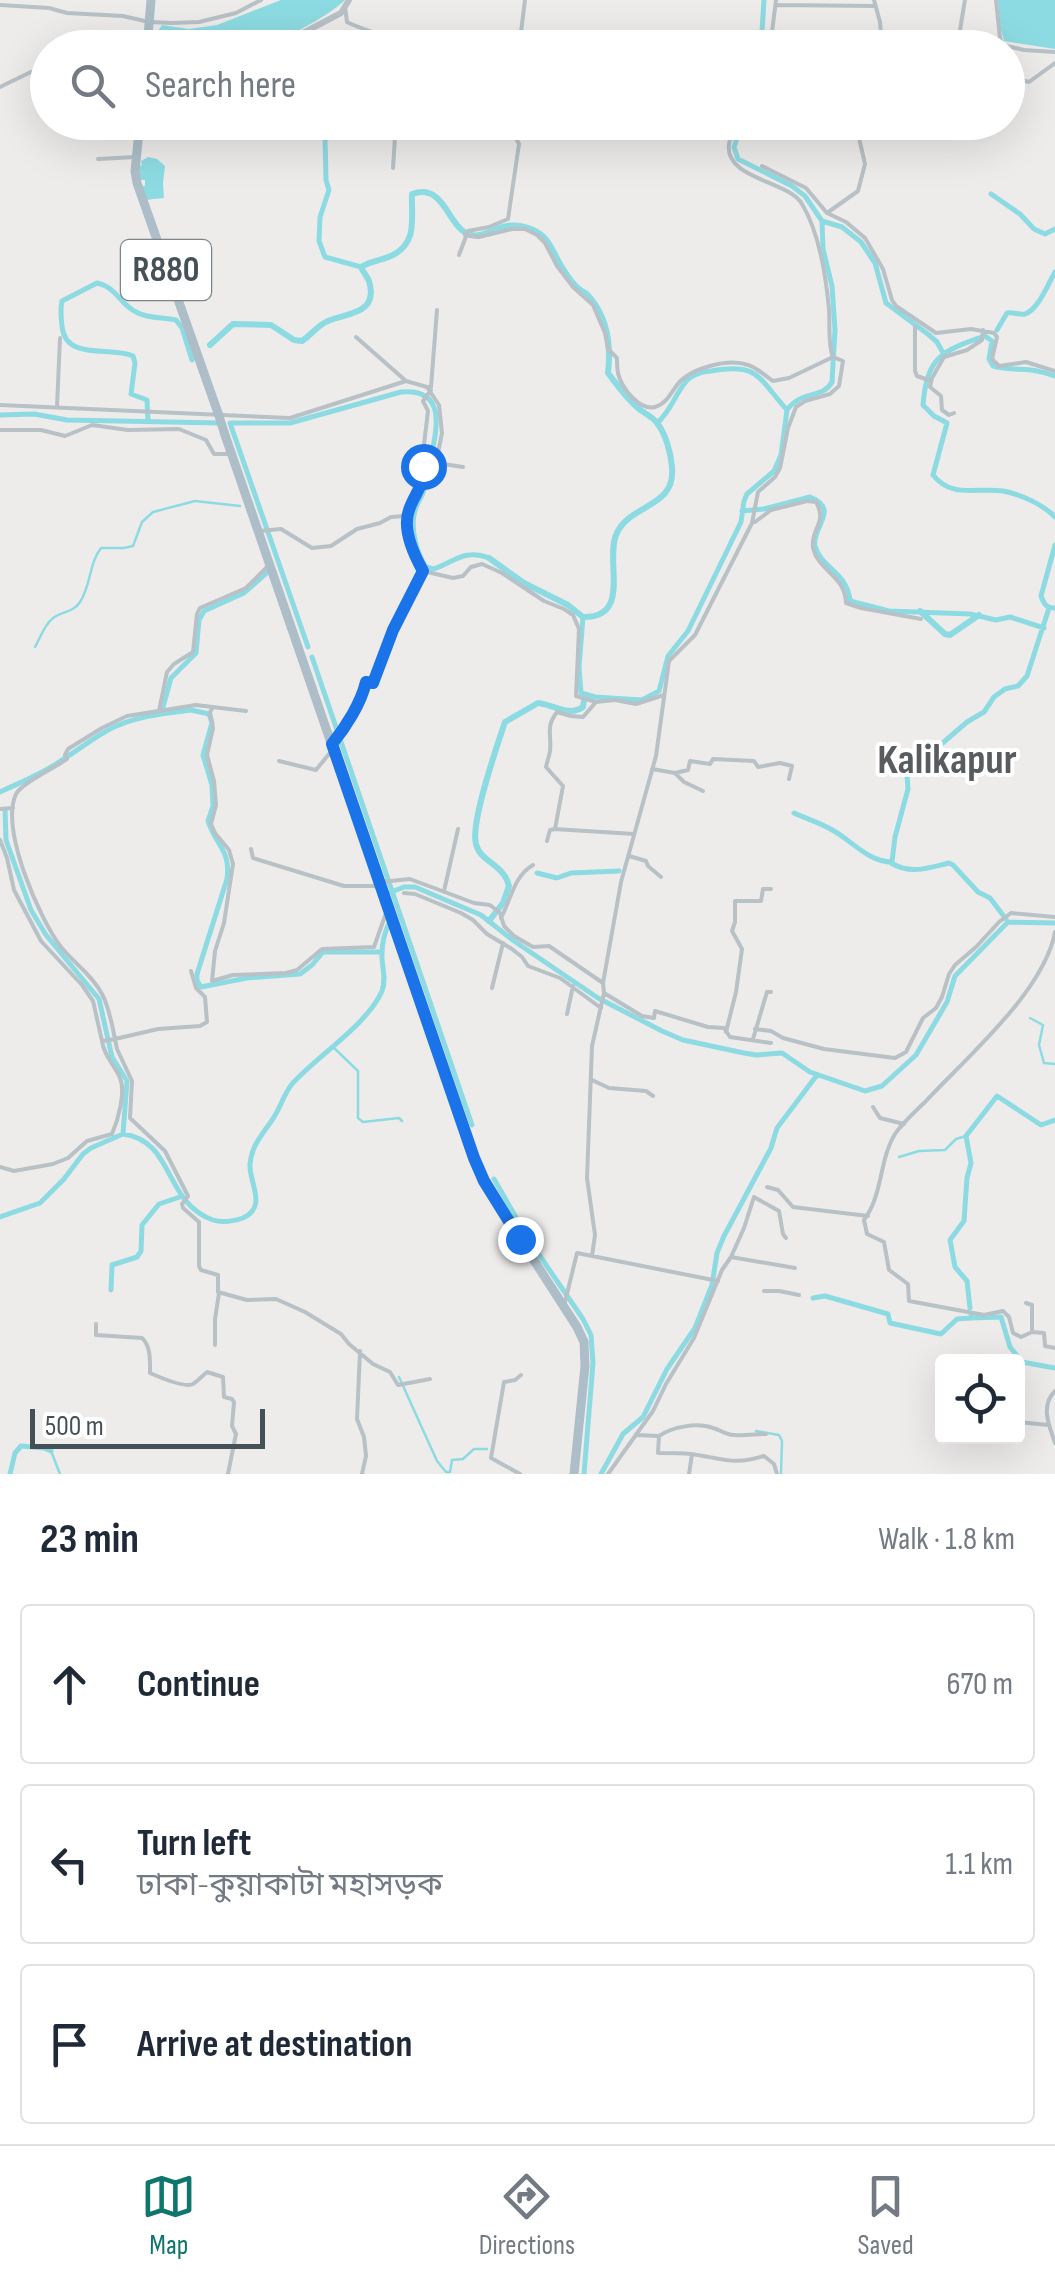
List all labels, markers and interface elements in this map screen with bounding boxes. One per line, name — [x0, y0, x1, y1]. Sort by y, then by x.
search box — [30, 30, 1025, 140]
icon: search — [65, 58, 120, 113]
text: Search here — [145, 63, 296, 108]
road number: R880 — [121, 240, 211, 300]
route start — [401, 444, 447, 490]
district label: Kalikapur — [877, 735, 1017, 786]
route end — [498, 1217, 544, 1263]
map controls — [935, 1354, 1025, 1444]
button: locate — [935, 1354, 1025, 1444]
scale bar — [30, 1404, 265, 1448]
text: 500 m — [45, 1410, 104, 1443]
text: 23 min — [40, 1514, 139, 1565]
text: Walk · 1.8 km — [878, 1520, 1015, 1559]
icon: ahead — [42, 1657, 97, 1712]
text: Continue — [137, 1662, 260, 1707]
text: 670 m — [946, 1665, 1013, 1704]
text: Turn left — [137, 1821, 251, 1866]
icon: left — [42, 1837, 97, 1892]
text: 1.1 km — [946, 1845, 1013, 1884]
text: ঢাকা-কুয়াকাটা মহাসড়ক — [137, 1866, 443, 1905]
icon: arrive — [42, 2017, 97, 2072]
text: Arrive at destination — [137, 2022, 412, 2067]
tab: Map — [141, 2169, 196, 2262]
tab: Directions — [479, 2169, 575, 2262]
tab: Saved — [858, 2169, 914, 2262]

